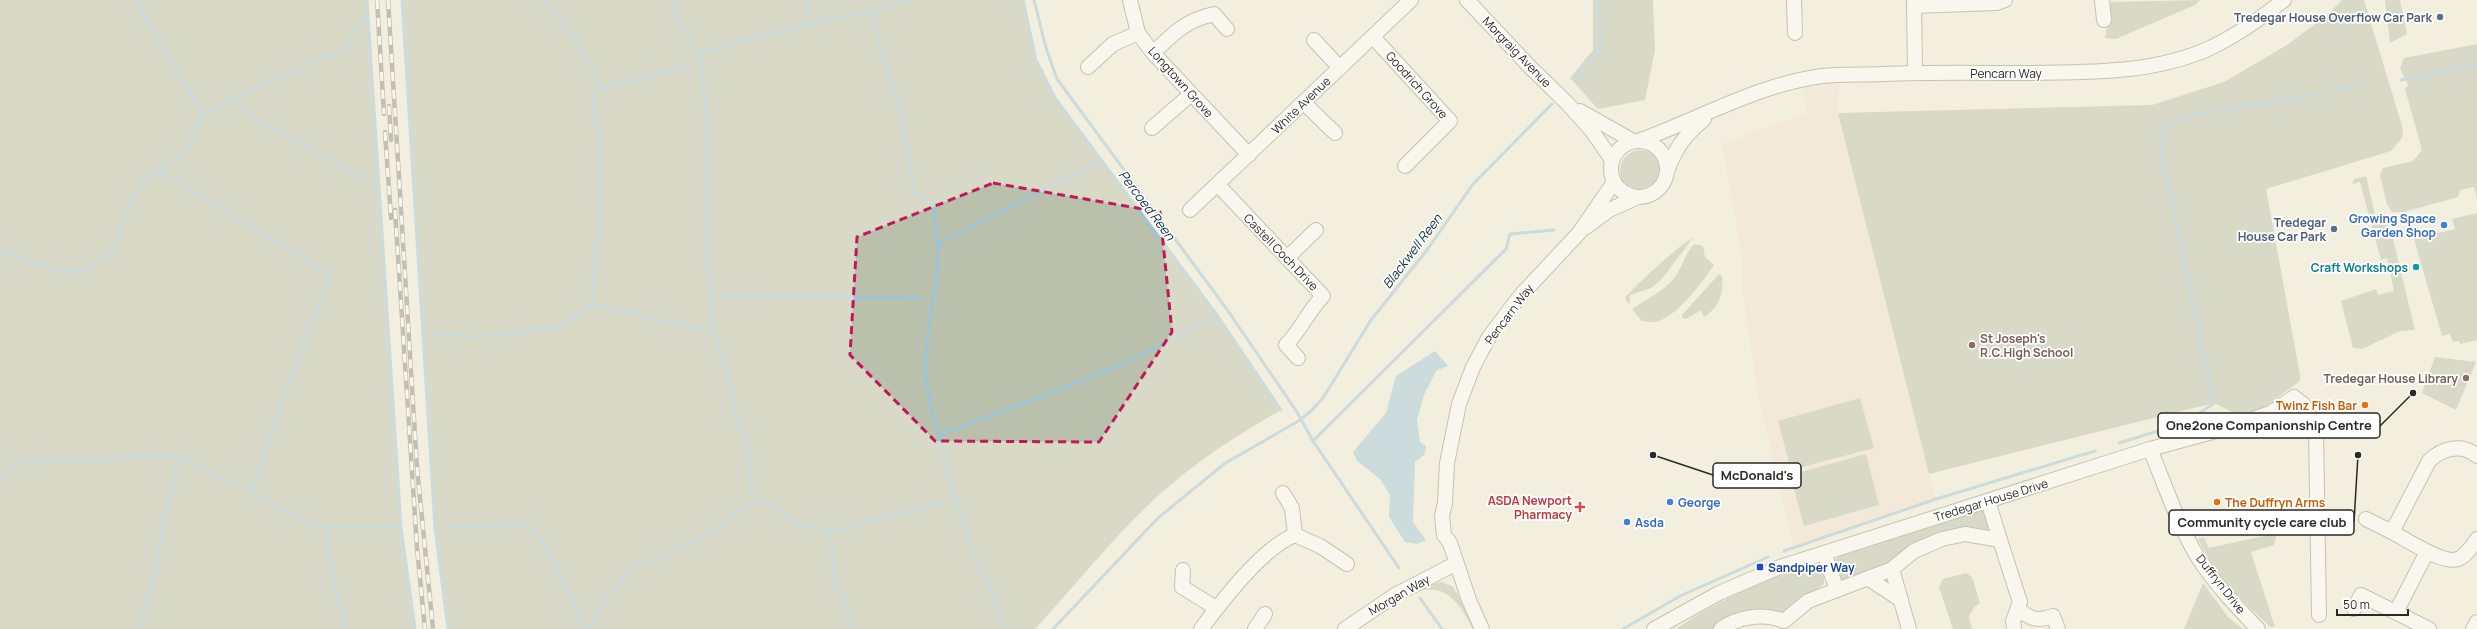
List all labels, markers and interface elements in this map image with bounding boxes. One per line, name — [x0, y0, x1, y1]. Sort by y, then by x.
place label: Tredegar House Overflow Car Park — [2234, 9, 2433, 26]
marker: Tredegar House Overflow Car Park — [2435, 12, 2445, 22]
street label: Morgraig Avenue — [1479, 13, 1555, 91]
street label: Longtown Grove — [1145, 43, 1217, 121]
street label: Goodrich Grove — [1382, 48, 1452, 122]
street label: Pencarn Way — [1970, 65, 2042, 82]
street label: White Avenue — [1268, 72, 1334, 138]
water label: Percoed Reen — [1115, 166, 1180, 245]
water label: Blackwell Reen — [1378, 209, 1447, 292]
street label: Castell Coch Drive — [1240, 210, 1322, 294]
place label: Growing Space Garden Shop — [2349, 210, 2436, 241]
place label: Tredegar House Car Park — [2238, 214, 2327, 245]
marker: Growing Space Garden Shop — [2439, 220, 2449, 230]
marker: Tredegar House Car Park — [2329, 224, 2339, 234]
place label: Craft Workshops — [2311, 259, 2408, 276]
marker: Craft Workshops — [2411, 262, 2421, 272]
street label: Pencarn Way — [1481, 280, 1538, 348]
place label: St Joseph's R.C.High School — [1980, 330, 2073, 361]
marker: St Joseph's R.C.High School — [1967, 340, 1977, 350]
place label: Tredegar House Library — [2324, 370, 2458, 387]
marker: Tredegar House Library — [2461, 373, 2471, 383]
place label: Twinz Fish Bar — [2276, 397, 2357, 414]
marker: Twinz Fish Bar — [2360, 400, 2370, 410]
callout: One2one Companionship Centre — [2158, 413, 2380, 438]
text: One2one Companionship Centre — [2166, 416, 2372, 434]
callout: McDonald's — [1713, 463, 1801, 488]
text: McDonald's — [1721, 466, 1793, 484]
street label: Tredegar House Drive — [1932, 475, 2050, 525]
place label: ASDA Newport Pharmacy — [1488, 492, 1572, 523]
place label: George — [1678, 494, 1721, 511]
place label: The Duffryn Arms — [2225, 494, 2326, 511]
marker: George — [1665, 497, 1675, 507]
marker: The Duffryn Arms — [2212, 497, 2222, 507]
marker: ASDA Newport Pharmacy — [1575, 502, 1585, 512]
callout: Community cycle care club — [2169, 510, 2354, 535]
text: Community cycle care club — [2177, 513, 2347, 531]
place label: Asda — [1635, 514, 1664, 531]
marker: Asda — [1622, 517, 1632, 527]
street label: Duffryn Drive — [2192, 551, 2250, 617]
place label: Sandpiper Way — [1768, 559, 1855, 576]
marker: Sandpiper Way — [1755, 562, 1765, 572]
street label: Morgan Way — [1365, 570, 1433, 619]
scale bar — [2337, 591, 2408, 617]
text: 50 m — [2343, 596, 2370, 613]

